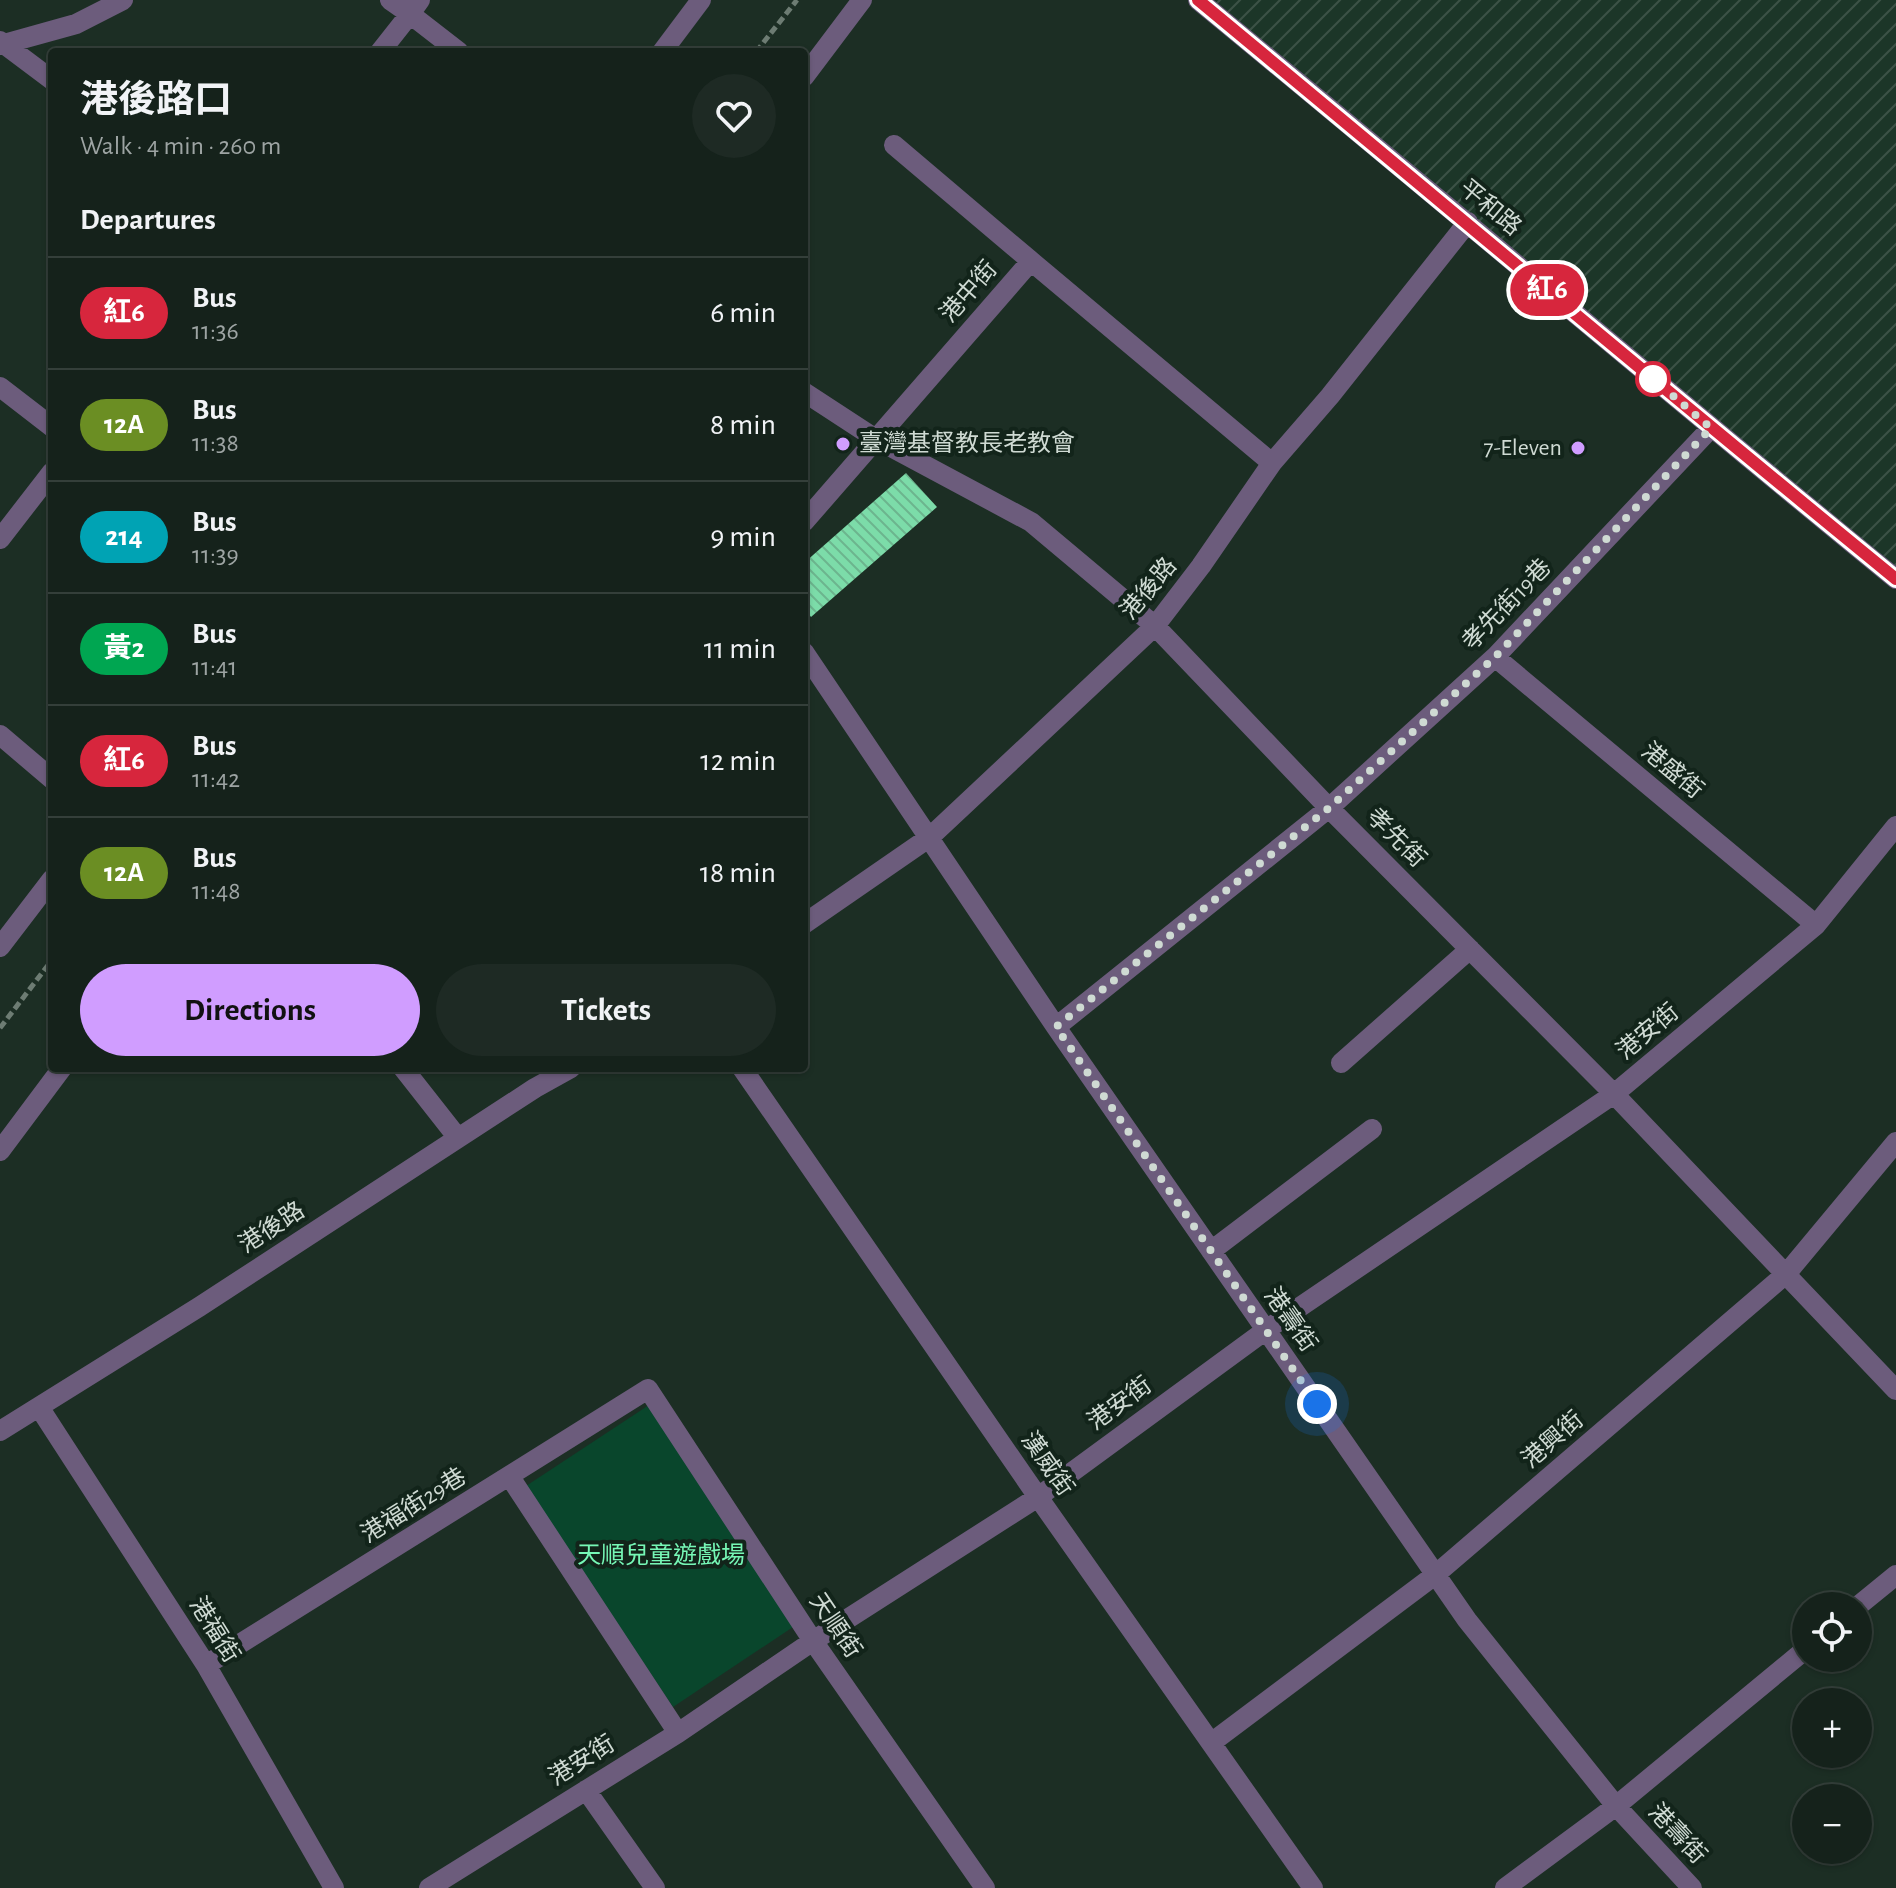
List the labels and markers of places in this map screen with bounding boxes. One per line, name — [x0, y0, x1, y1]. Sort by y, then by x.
unlabelled marker — [1636, 362, 1670, 396]
place label: 臺灣基督教長老教會 — [859, 430, 1075, 456]
marker: 臺灣基督教長老教會 — [834, 435, 852, 453]
place label: 7-Eleven — [1484, 436, 1562, 460]
marker: 7-Eleven — [1569, 439, 1587, 457]

